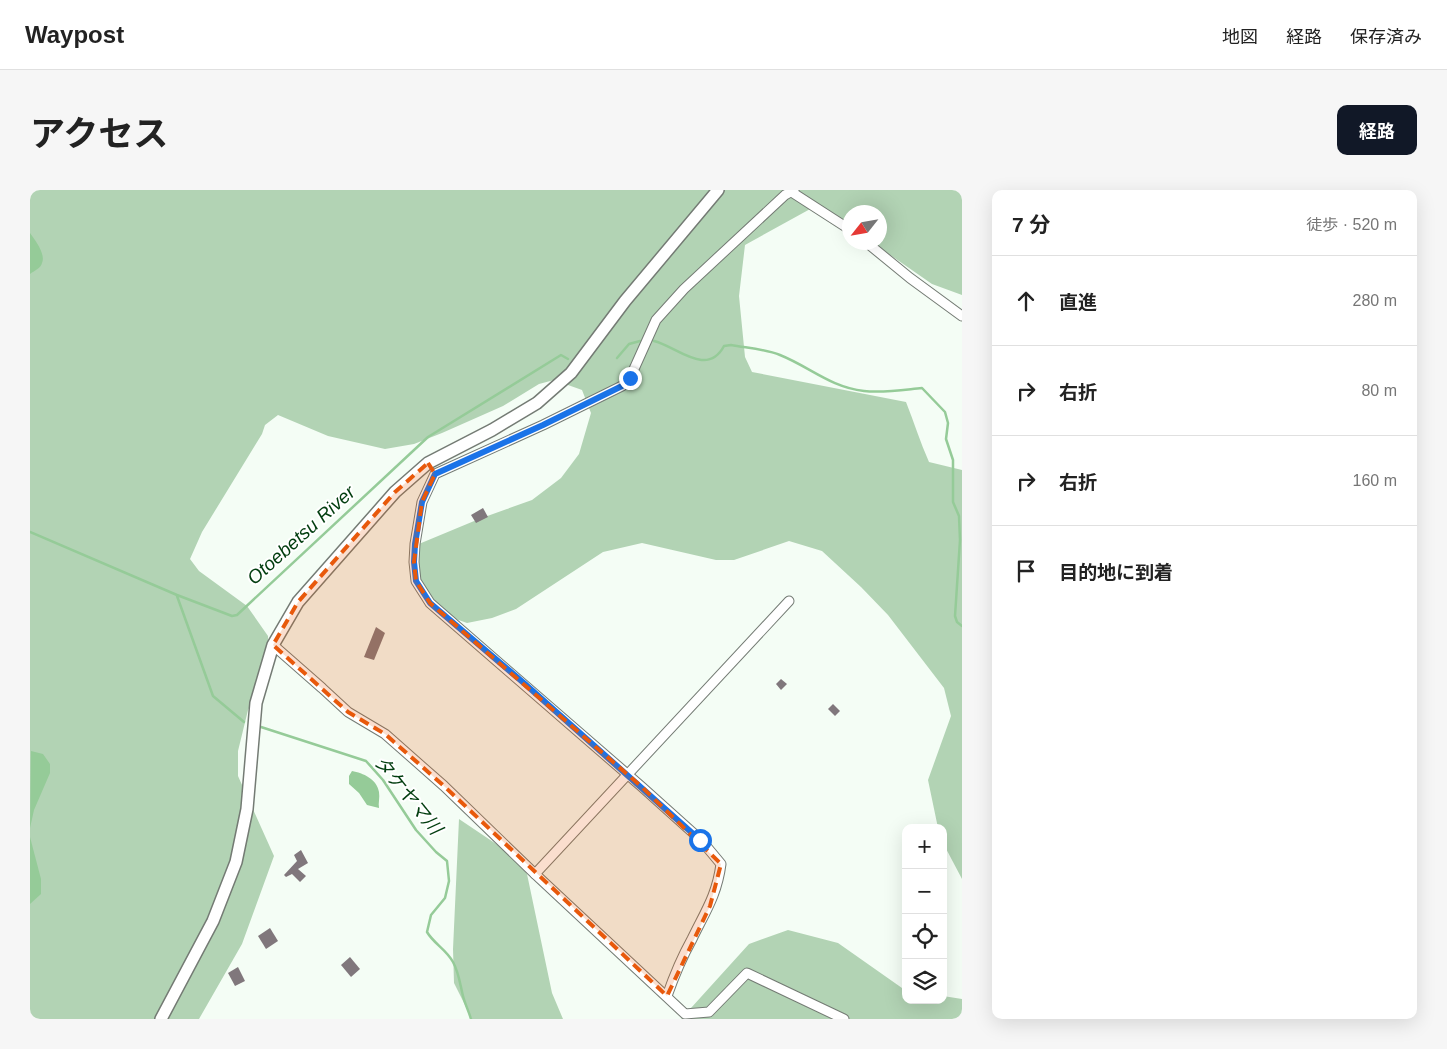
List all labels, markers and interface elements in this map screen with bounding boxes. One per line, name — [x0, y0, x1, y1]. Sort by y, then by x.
text: Waypost — [25, 21, 124, 48]
text: 地図 — [1222, 27, 1258, 47]
text: 経路 — [1286, 27, 1322, 47]
text: 保存済み — [1350, 27, 1422, 47]
button: 経路 — [1337, 105, 1417, 155]
text: アクセス — [30, 114, 168, 153]
north arrow — [842, 205, 887, 250]
text: 7 分 — [1012, 213, 1051, 236]
text: 徒歩 · 520 m — [1306, 216, 1397, 233]
icon: ahead — [1012, 287, 1040, 315]
text: 直進 — [1059, 292, 1097, 313]
text: 280 m — [1353, 292, 1397, 309]
route end — [619, 367, 642, 390]
icon: right — [1012, 377, 1040, 405]
text: 右折 — [1059, 382, 1097, 403]
text: 80 m — [1361, 382, 1397, 399]
icon: right — [1012, 467, 1040, 495]
text: 右折 — [1059, 472, 1097, 493]
text: 160 m — [1353, 472, 1397, 489]
water label: Otoebetsu River — [243, 481, 360, 589]
icon: arrive — [1012, 557, 1040, 585]
text: 目的地に到着 — [1059, 562, 1173, 583]
water label: タケヤマ川 — [370, 751, 447, 840]
map controls — [902, 824, 947, 1004]
button: + — [902, 824, 947, 869]
route start — [689, 829, 712, 852]
button: − — [902, 869, 947, 914]
button: locate — [902, 914, 947, 959]
button: layers — [902, 959, 947, 1004]

